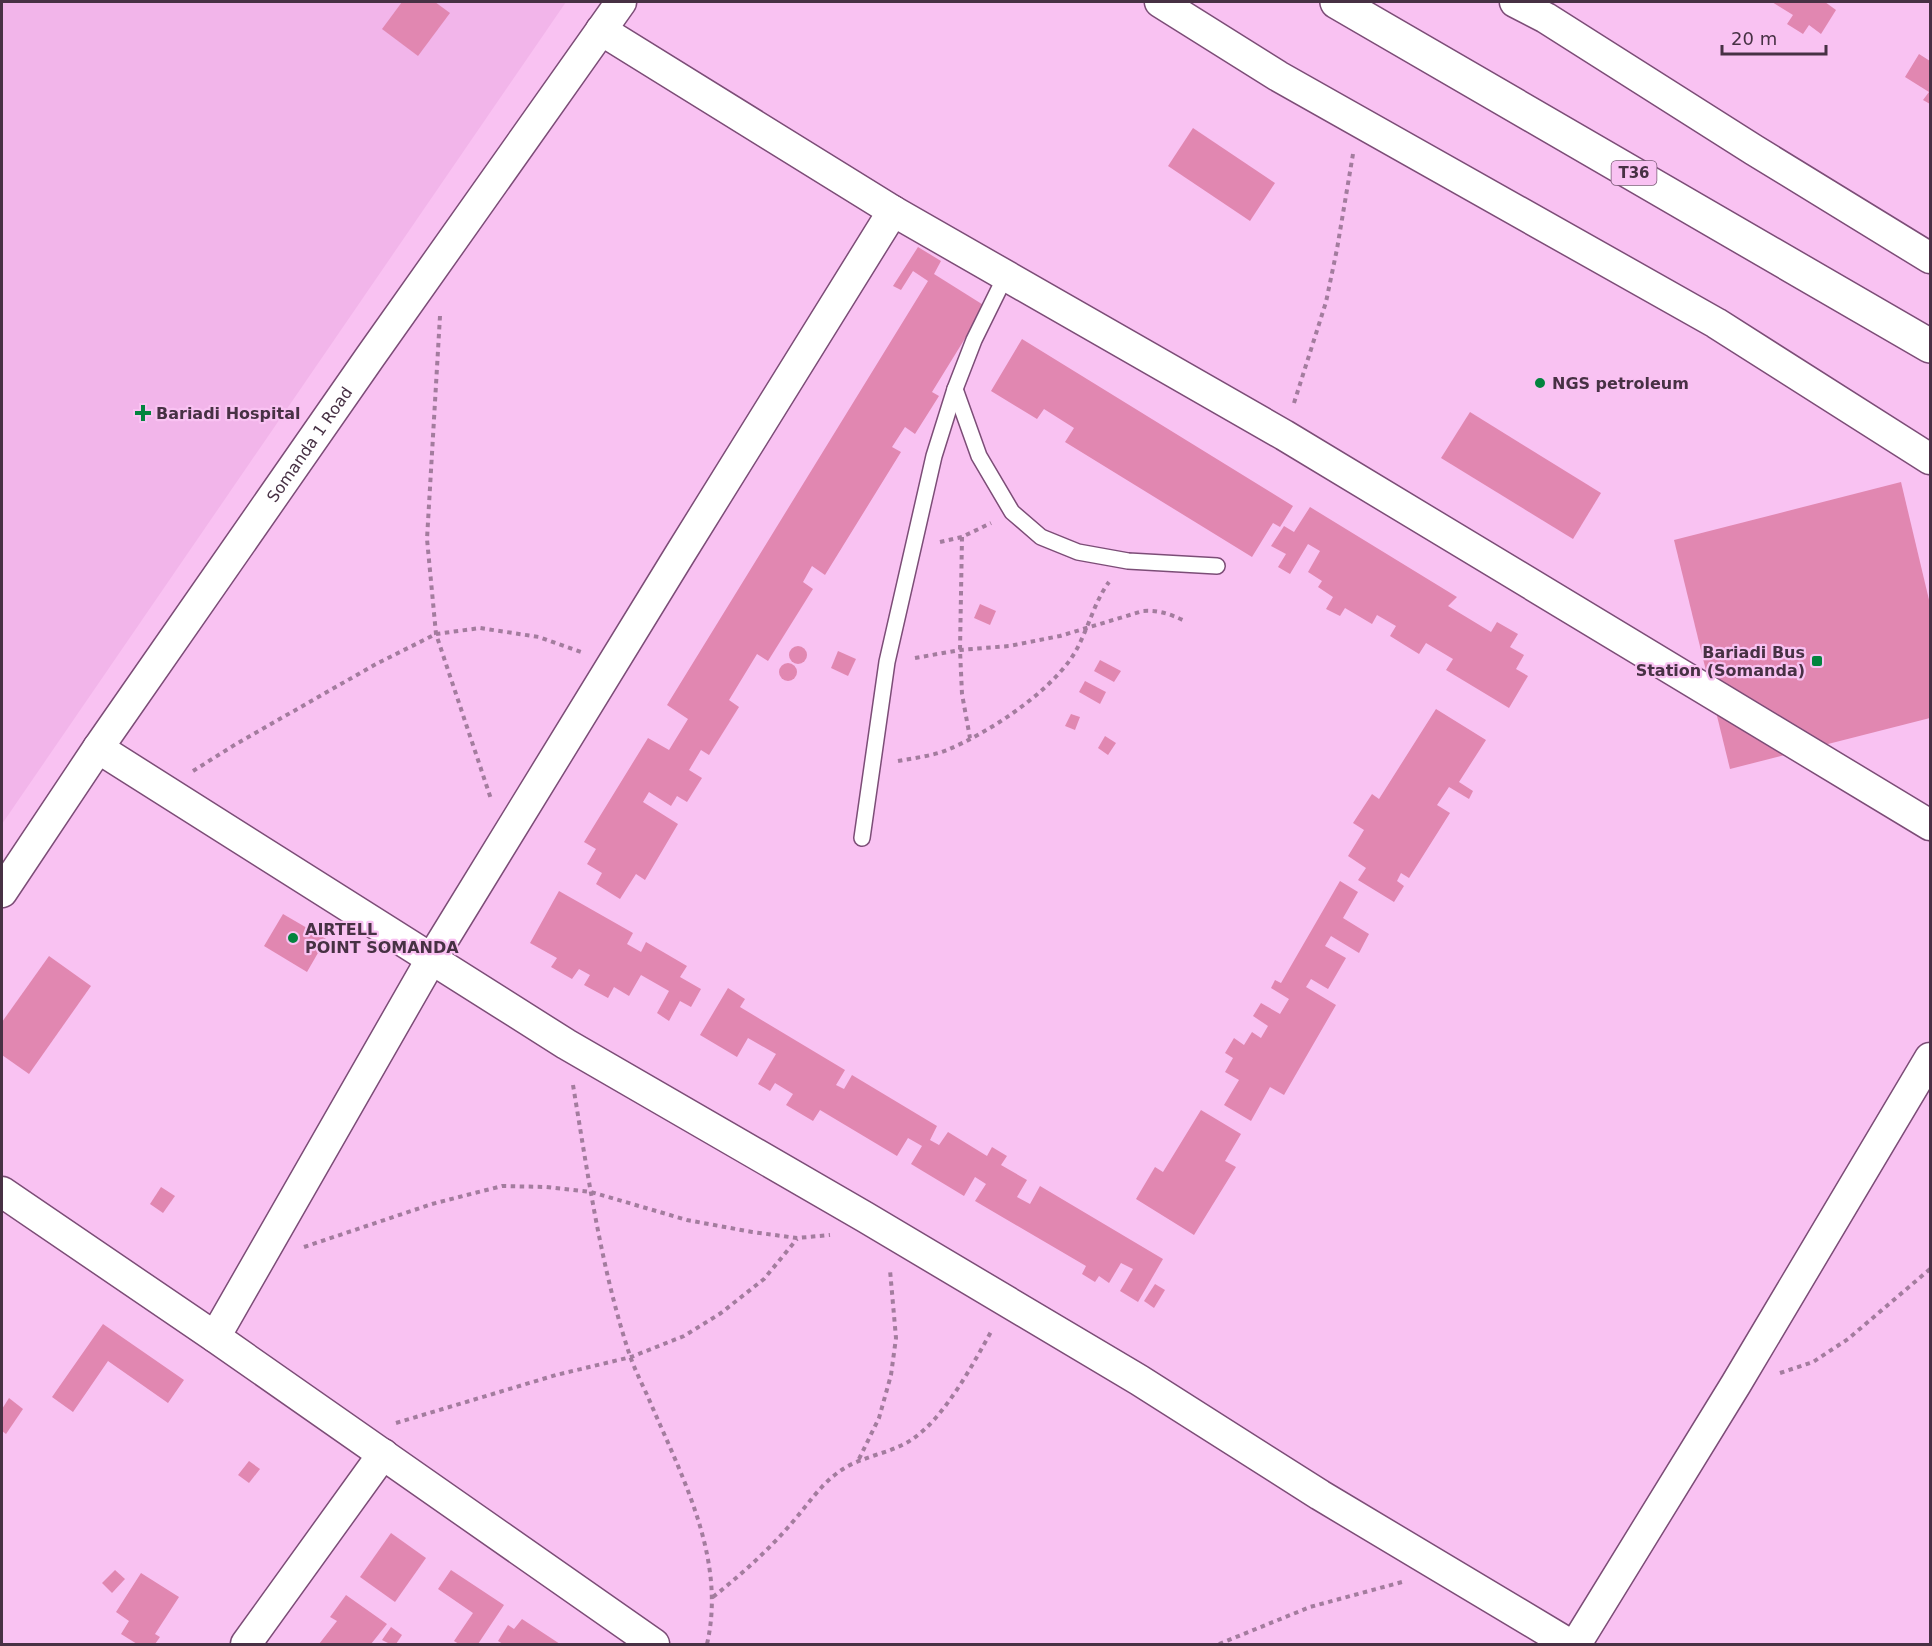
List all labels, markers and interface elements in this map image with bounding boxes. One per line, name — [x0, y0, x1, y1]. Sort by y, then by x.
scale bar — [1722, 18, 1826, 56]
text: 20 m — [1731, 28, 1777, 49]
road number: T36 — [1612, 161, 1656, 185]
place label: NGS petroleum — [1552, 374, 1689, 393]
marker: NGS petroleum — [1533, 376, 1547, 390]
street label: Somanda 1 Road — [263, 383, 356, 506]
marker: Bariadi Hospital — [134, 404, 152, 422]
place label: Bariadi Hospital — [156, 404, 300, 423]
place label: Bariadi Bus Station (Somanda) — [1636, 643, 1805, 680]
marker: Bariadi Bus Station (Somanda) — [1810, 654, 1824, 668]
place label: AIRTELL POINT SOMANDA — [305, 920, 459, 957]
marker: AIRTELL POINT SOMANDA — [286, 931, 300, 945]

